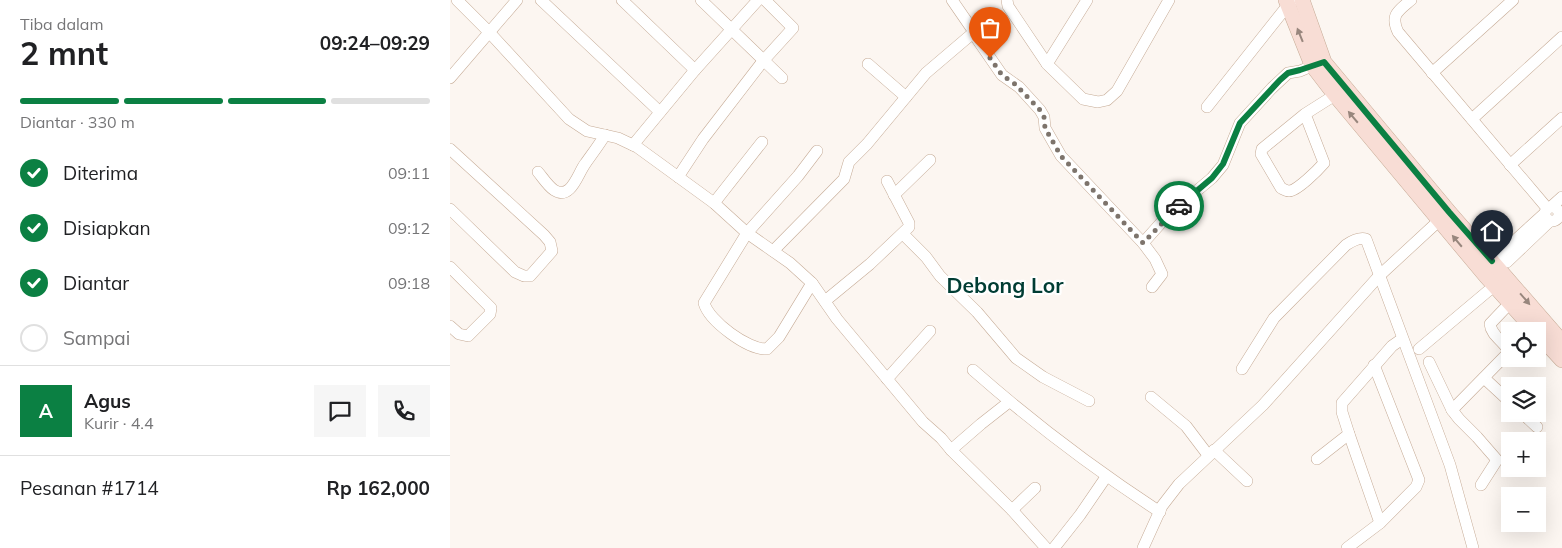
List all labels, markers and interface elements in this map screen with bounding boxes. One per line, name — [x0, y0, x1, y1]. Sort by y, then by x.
pin — [969, 7, 1011, 58]
text: Tiba dalam — [20, 14, 104, 34]
icon: bag — [976, 14, 1004, 42]
one-way arrow — [1296, 27, 1304, 42]
text: 09:24–09:29 — [320, 31, 430, 55]
text: 2 mnt — [20, 33, 108, 73]
one-way arrow — [1347, 111, 1358, 124]
text: Diantar · 330 m — [20, 112, 135, 132]
icon: check — [20, 159, 48, 187]
text: Diterima — [63, 161, 138, 185]
text: 09:11 — [388, 163, 430, 183]
courier — [1154, 181, 1204, 231]
icon: car — [1165, 192, 1193, 220]
pin — [1471, 210, 1513, 261]
icon: check — [20, 214, 48, 242]
text: Disiapkan — [63, 216, 151, 240]
icon: home — [1478, 217, 1506, 245]
text: 09:12 — [388, 218, 430, 238]
one-way arrow — [1452, 235, 1463, 248]
icon: check — [20, 269, 48, 297]
text: Diantar — [63, 271, 129, 295]
district label: Debong Lor — [947, 272, 1064, 298]
text: 09:18 — [388, 273, 430, 293]
one-way arrow — [1519, 293, 1531, 305]
map controls — [1501, 322, 1546, 532]
button: locate — [1501, 322, 1546, 367]
text: Sampai — [63, 326, 130, 350]
button: layers — [1501, 377, 1546, 422]
button: chat — [314, 385, 366, 437]
button: phone — [378, 385, 430, 437]
text: Agus — [84, 389, 131, 413]
text: A — [39, 399, 53, 423]
text: Kurir · 4.4 — [84, 413, 154, 433]
button: + — [1501, 432, 1546, 477]
text: Pesanan #1714 — [20, 476, 159, 500]
text: Rp 162,000 — [327, 476, 430, 500]
button: − — [1501, 487, 1546, 532]

